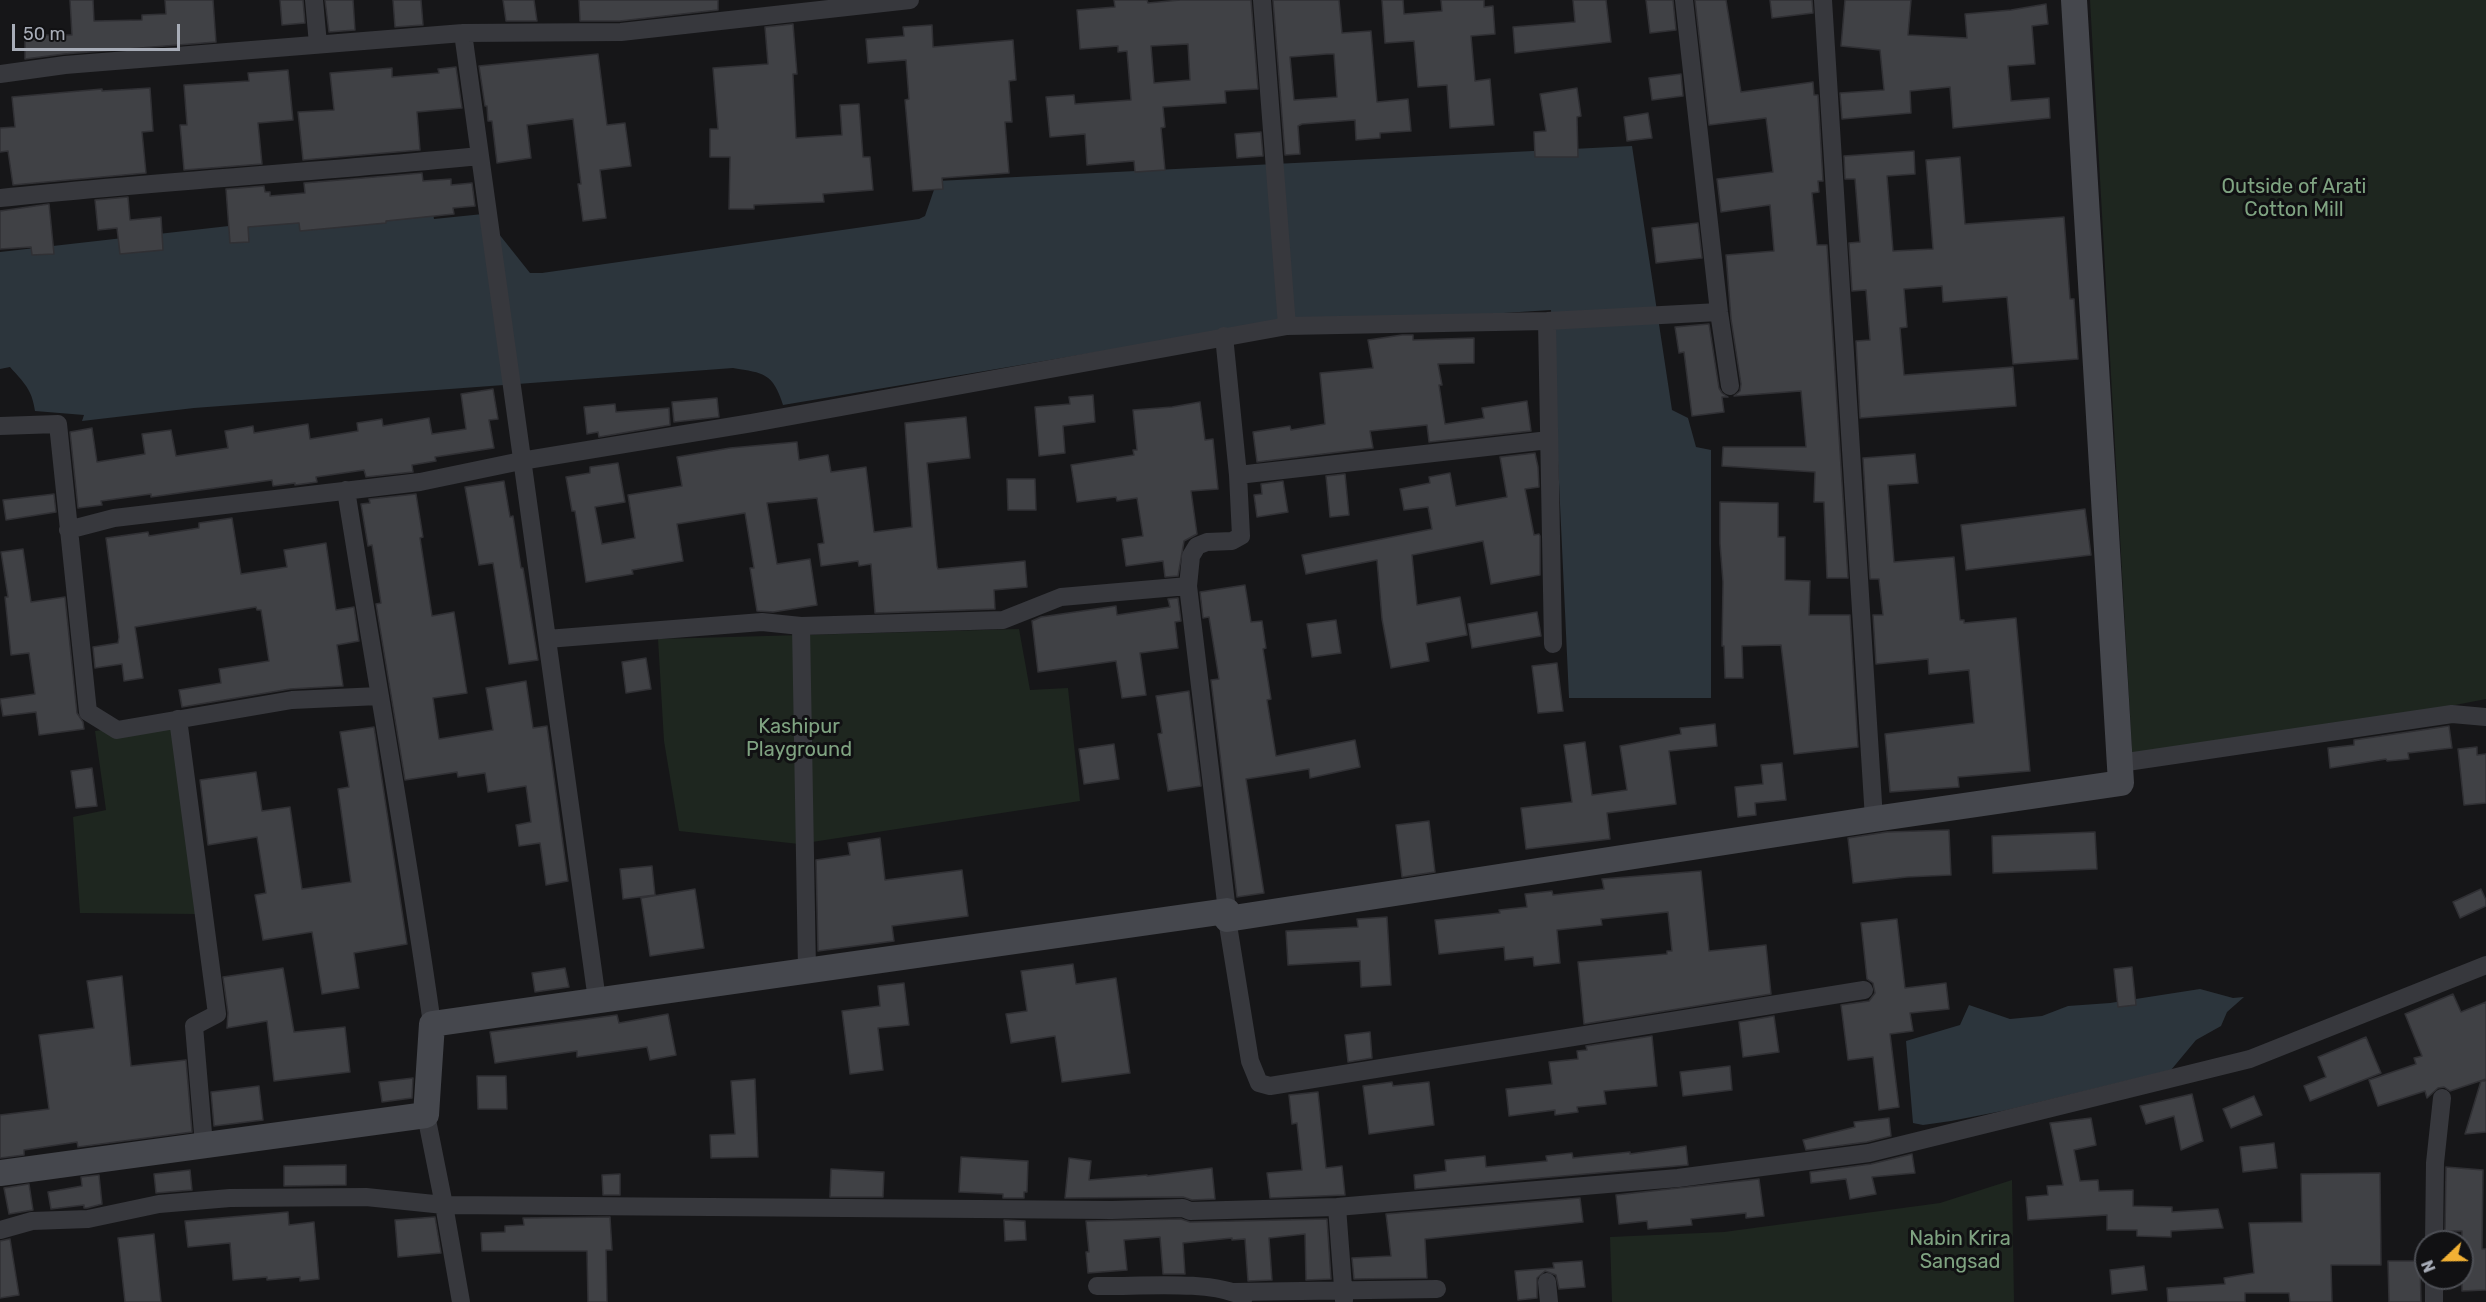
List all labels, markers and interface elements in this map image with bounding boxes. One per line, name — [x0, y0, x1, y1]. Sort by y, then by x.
scale bar — [15, 12, 183, 50]
text: 50 m — [23, 23, 66, 45]
park label: Outside of Arati Cotton Mill — [2222, 175, 2366, 222]
park label: Kashipur Playground — [746, 715, 852, 762]
park label: Nabin Krira Sangsad — [1909, 1227, 2011, 1274]
north arrow — [2414, 1230, 2474, 1290]
text: N — [2418, 1257, 2440, 1275]

